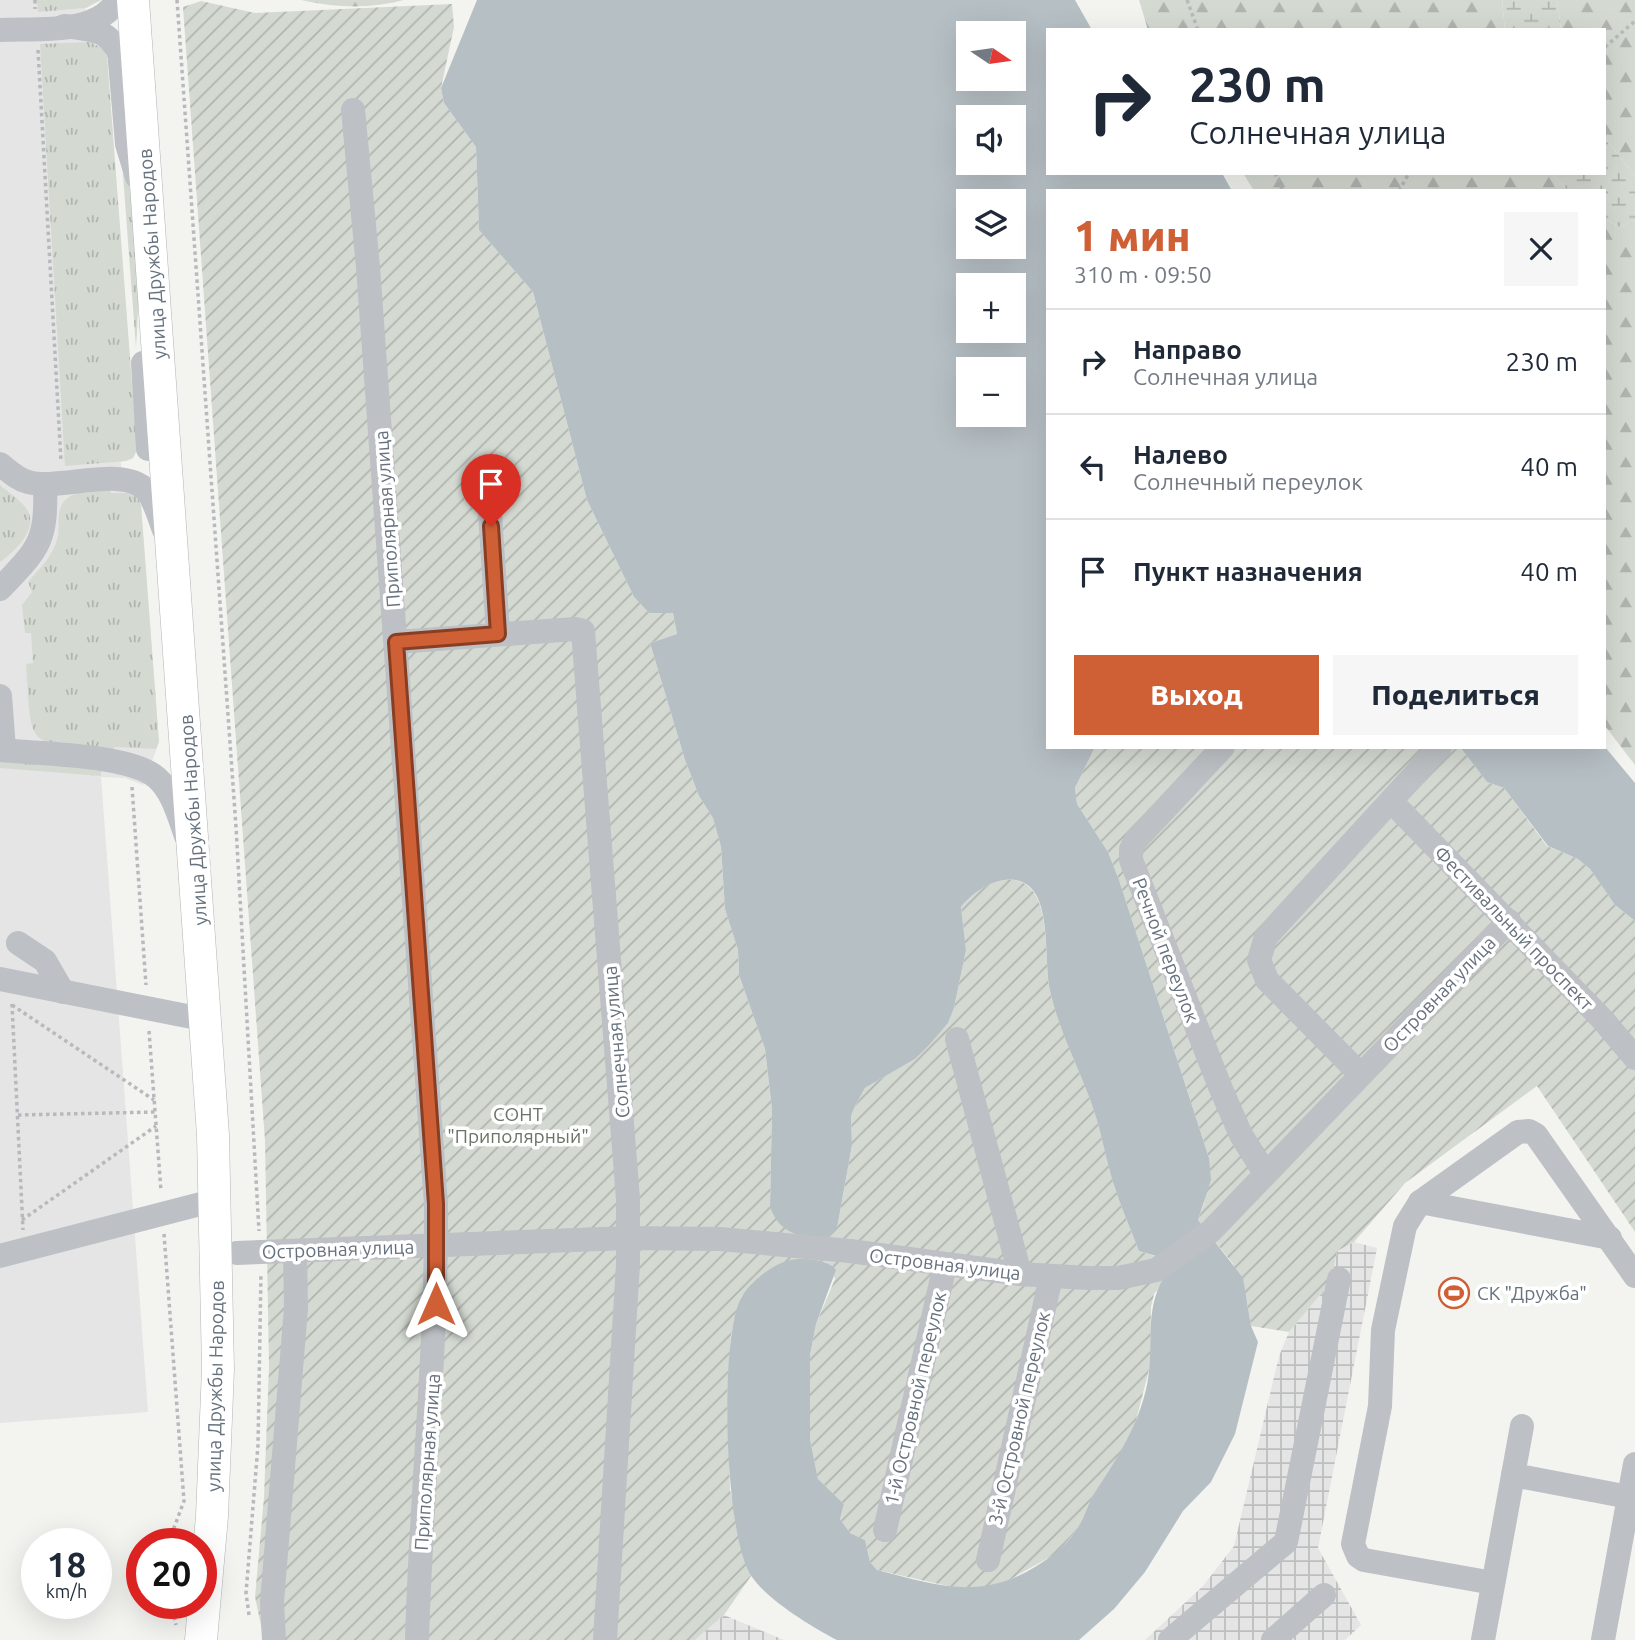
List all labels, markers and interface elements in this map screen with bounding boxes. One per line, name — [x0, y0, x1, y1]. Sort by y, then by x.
north arrow — [956, 21, 1026, 91]
map controls — [956, 21, 1026, 427]
icon: right — [1074, 56, 1165, 147]
text: 230 m — [1189, 56, 1326, 111]
button: sound — [956, 105, 1026, 175]
text: Солнечная улица — [1189, 114, 1446, 150]
street label: улица Дружбы Народов — [134, 148, 170, 360]
button: layers — [956, 189, 1026, 259]
text: 1 мин — [1074, 212, 1191, 259]
button: close — [1504, 212, 1578, 286]
text: 310 m · 09:50 — [1074, 262, 1212, 287]
button: + — [956, 273, 1026, 343]
text: Направо — [1133, 335, 1242, 364]
icon: right — [1074, 343, 1112, 381]
text: 230 m — [1506, 347, 1578, 376]
button: − — [956, 357, 1026, 427]
text: Солнечная улица — [1133, 364, 1318, 389]
street label: Приполярная улица — [370, 430, 404, 608]
text: Налево — [1133, 440, 1228, 469]
icon: left — [1074, 448, 1112, 486]
text: 40 m — [1520, 452, 1578, 481]
pin — [461, 454, 521, 526]
icon: arrive — [472, 465, 510, 503]
text: Солнечный переулок — [1133, 469, 1363, 494]
icon: arrive — [1074, 553, 1112, 591]
text: Пункт назначения — [1133, 557, 1363, 586]
text: 40 m — [1520, 557, 1578, 586]
button: Выход — [1074, 655, 1319, 735]
button: Поделиться — [1333, 655, 1578, 735]
street label: улица Дружбы Народов — [175, 714, 211, 926]
street label: Фестивальный проспект — [1430, 841, 1598, 1015]
street label: Речной переулок — [1128, 875, 1204, 1026]
street label: Островная улица — [1378, 932, 1500, 1056]
street label: Солнечная улица — [598, 965, 634, 1119]
park label: СОНТ "Приполярный" — [447, 1103, 589, 1147]
street label: Островная улица — [261, 1235, 415, 1263]
street label: Островная улица — [868, 1244, 1022, 1284]
position arrow — [399, 1267, 473, 1341]
sports icon: СК "Дружба" — [1437, 1276, 1471, 1310]
street label: улица Дружбы Народов — [202, 1280, 228, 1492]
place label: СК "Дружба" — [1477, 1282, 1587, 1304]
street label: 1-й Островной переулок — [880, 1289, 950, 1507]
street label: 3-й Островной переулок — [984, 1309, 1054, 1527]
street label: Приполярная улица — [410, 1373, 444, 1551]
speed limit sign: 20 — [126, 1528, 217, 1619]
text: 18 — [47, 1544, 86, 1584]
text: km/h — [46, 1581, 87, 1601]

